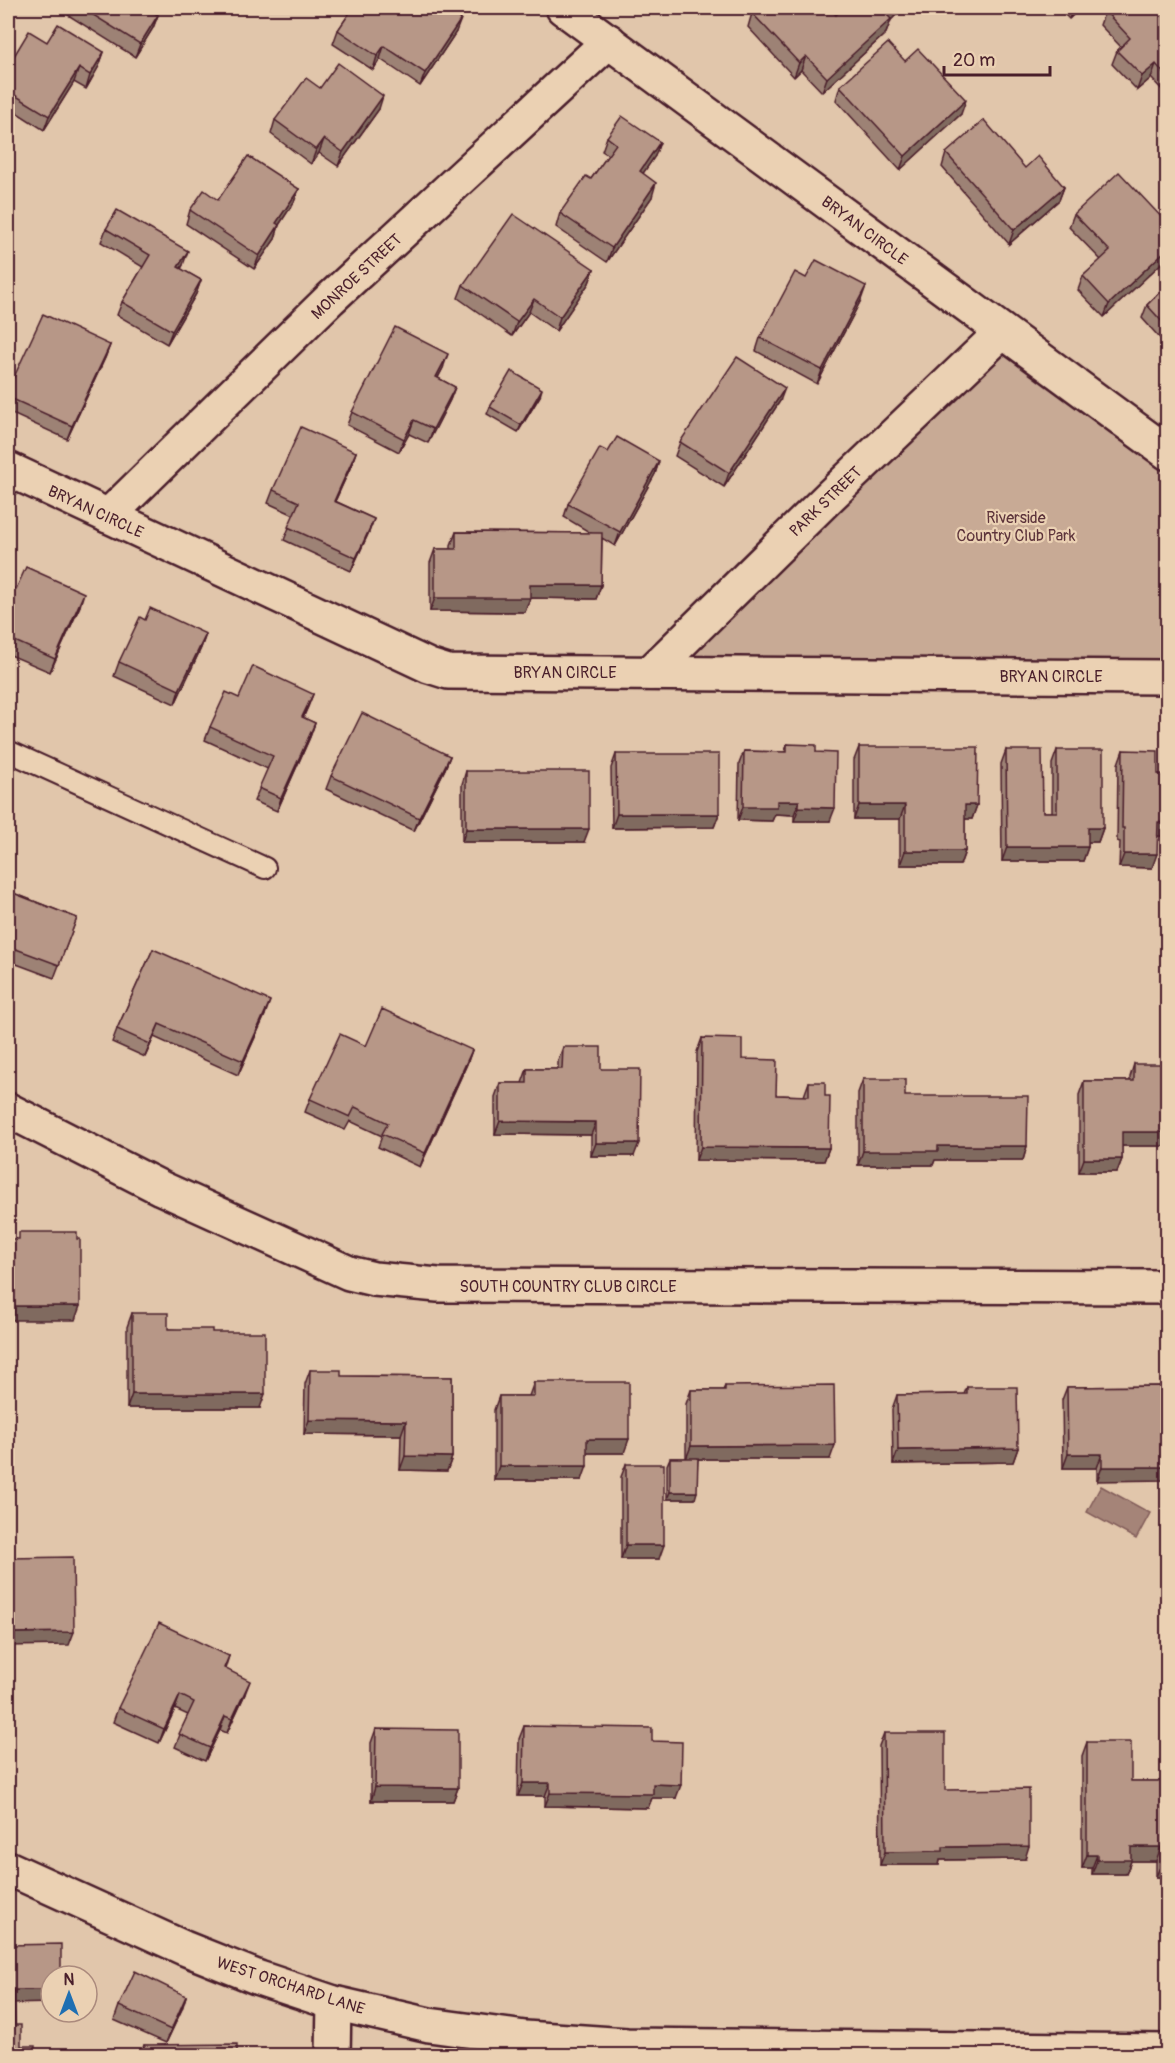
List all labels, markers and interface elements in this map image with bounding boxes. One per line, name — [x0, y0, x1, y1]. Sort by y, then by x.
scale bar — [944, 39, 1050, 77]
text: 20 m — [953, 49, 995, 72]
street label: BRYAN CIRCLE — [817, 192, 912, 270]
street label: MONROE STREET — [307, 230, 406, 324]
street label: PARK STREET — [785, 462, 866, 541]
street label: BRYAN CIRCLE — [45, 481, 147, 543]
park label: Riverside Country Club Park — [957, 508, 1076, 546]
street label: BRYAN CIRCLE — [513, 663, 617, 683]
street label: BRYAN CIRCLE — [999, 667, 1103, 687]
street label: SOUTH COUNTRY CLUB CIRCLE — [459, 1277, 677, 1297]
street label: WEST ORCHARD LANE — [214, 1953, 367, 2019]
north arrow — [39, 1964, 99, 2024]
text: N — [64, 1970, 75, 1990]

